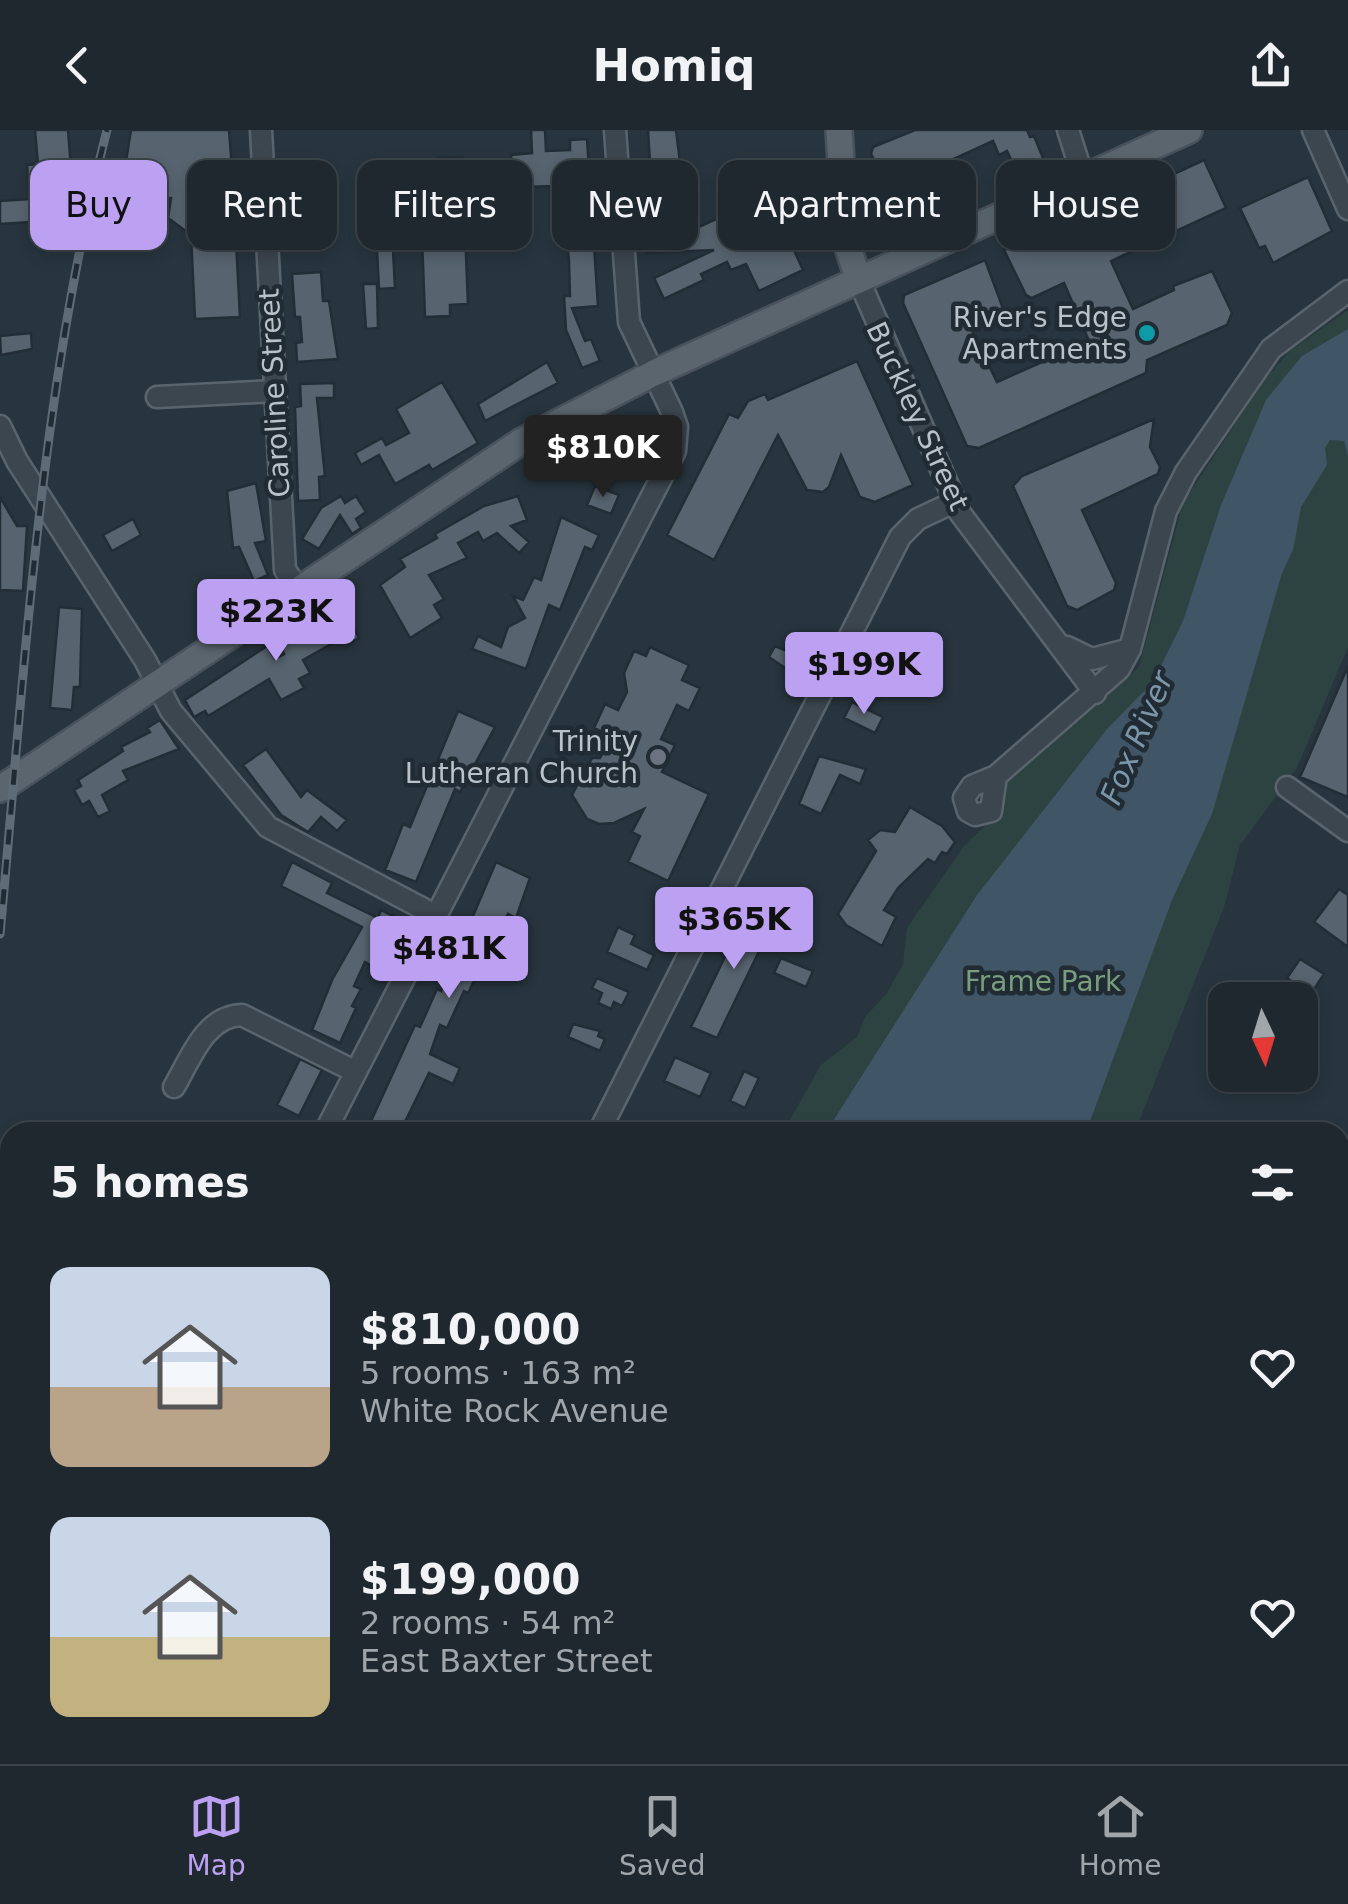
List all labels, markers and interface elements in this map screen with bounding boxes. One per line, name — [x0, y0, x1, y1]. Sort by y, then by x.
icon: back — [50, 38, 105, 93]
icon: share — [1243, 38, 1298, 93]
text: Homiq — [592, 39, 756, 92]
chip: Buy — [30, 160, 167, 250]
chip: Rent — [187, 160, 337, 250]
chip: Filters — [357, 160, 532, 250]
chip: New — [552, 160, 698, 250]
chip: Apartment — [718, 160, 976, 250]
chip: House — [996, 160, 1175, 250]
street label: Caroline Street — [253, 288, 296, 498]
place label: River's Edge Apartments — [953, 301, 1127, 366]
street label: Buckley Street — [859, 317, 976, 516]
marker: River's Edge Apartments — [1136, 322, 1158, 344]
pin: $810K — [533, 415, 673, 500]
text: $810K — [546, 428, 660, 466]
pin: $223K — [206, 579, 346, 664]
text: $223K — [219, 592, 333, 630]
pin: $199K — [794, 632, 934, 717]
text: $199K — [807, 645, 921, 683]
water label: Fox River — [1093, 665, 1181, 809]
place label: Trinity Lutheran Church — [405, 725, 638, 790]
marker: Trinity Lutheran Church — [647, 746, 669, 768]
pin: $365K — [664, 887, 804, 972]
text: $365K — [677, 900, 791, 938]
pin: $481K — [379, 916, 519, 1001]
text: $481K — [392, 929, 506, 967]
park label: Frame Park — [965, 965, 1122, 998]
north arrow — [1208, 982, 1318, 1092]
map controls — [1208, 982, 1318, 1092]
icon: filters — [1245, 1155, 1300, 1210]
text: 5 homes — [50, 1158, 250, 1207]
text: $810,000 — [360, 1305, 581, 1354]
icon: home — [130, 1307, 250, 1427]
icon: heart — [1245, 1340, 1300, 1395]
text: 5 rooms · 163 m² — [360, 1354, 636, 1392]
text: White Rock Avenue — [360, 1392, 669, 1430]
text: $199,000 — [360, 1555, 581, 1604]
icon: home — [130, 1557, 250, 1677]
icon: heart — [1245, 1590, 1300, 1645]
text: 2 rooms · 54 m² — [360, 1604, 615, 1642]
text: East Baxter Street — [360, 1642, 653, 1680]
tab: Map — [187, 1789, 246, 1882]
tab: Saved — [619, 1789, 705, 1882]
tab: Home — [1079, 1789, 1161, 1882]

